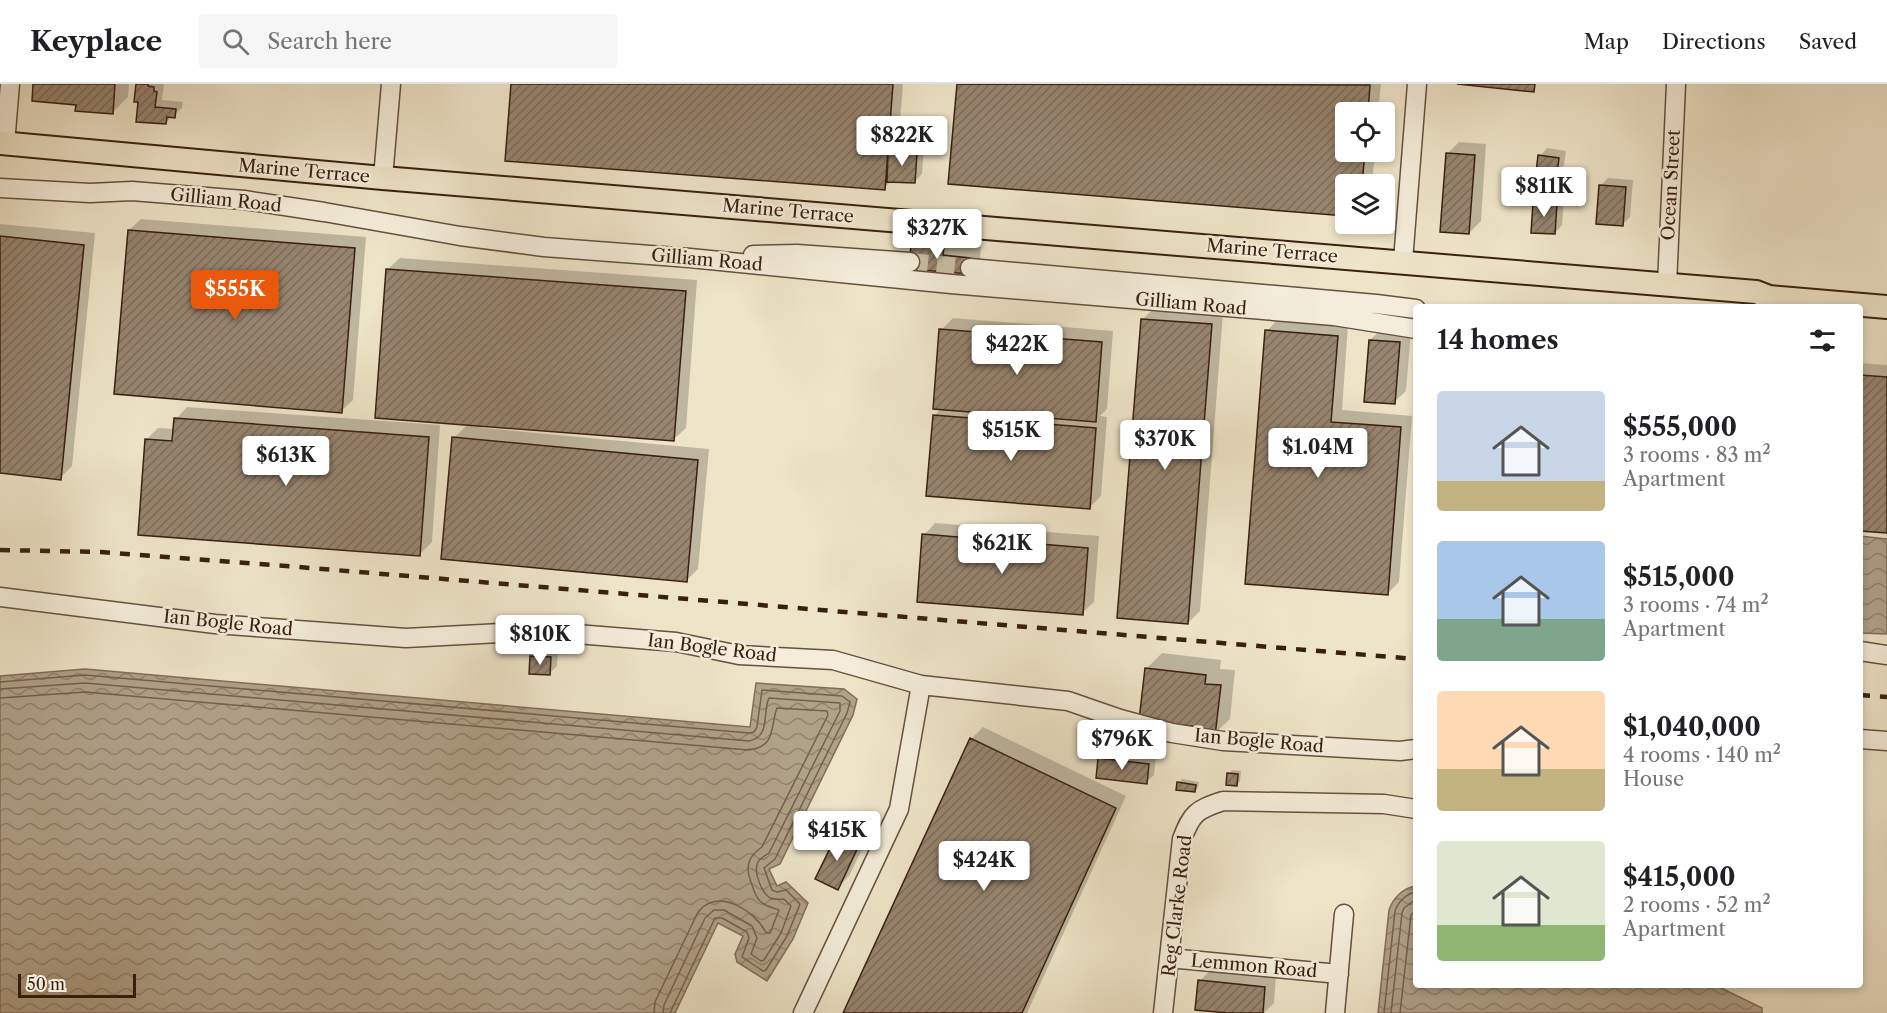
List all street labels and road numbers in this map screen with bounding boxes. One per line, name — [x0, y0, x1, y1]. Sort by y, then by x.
street label: Ocean Street — [1657, 128, 1685, 241]
street label: Marine Terrace — [237, 154, 371, 188]
street label: Gilliam Road — [169, 183, 283, 217]
street label: Marine Terrace — [721, 194, 855, 228]
street label: Marine Terrace — [1205, 234, 1339, 268]
street label: Gilliam Road — [650, 244, 764, 276]
street label: Gilliam Road — [1134, 288, 1248, 320]
street label: Ian Bogle Road — [162, 605, 294, 641]
street label: Ian Bogle Road — [646, 629, 778, 667]
street label: Ian Bogle Road — [1193, 724, 1325, 758]
street label: Reg Clarke Road — [1157, 834, 1197, 978]
street label: Lemmon Road — [1190, 950, 1318, 982]

